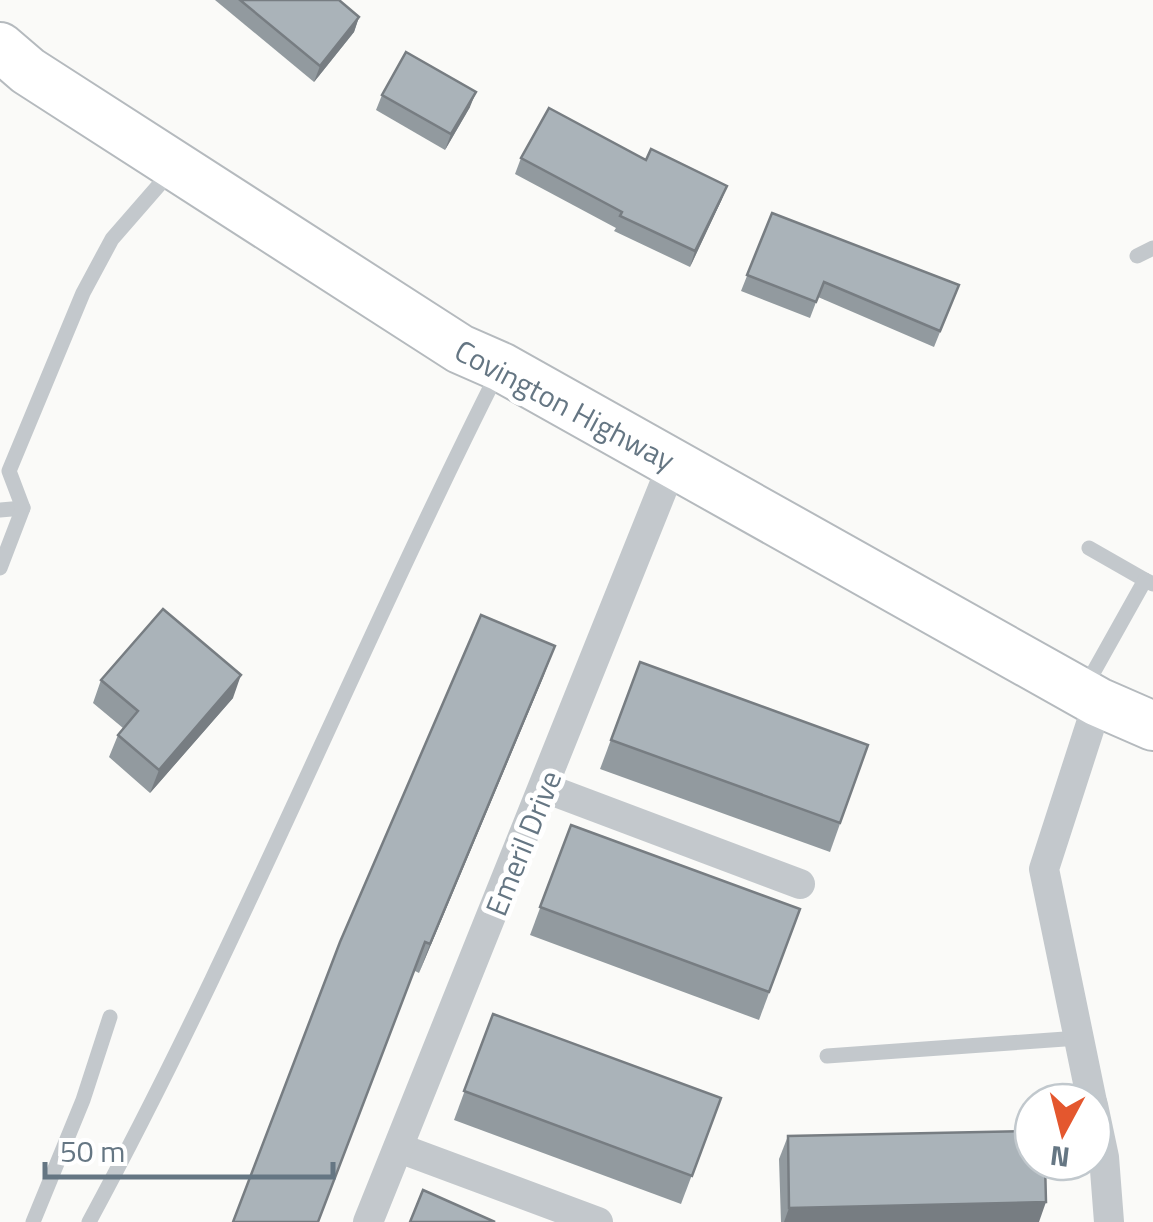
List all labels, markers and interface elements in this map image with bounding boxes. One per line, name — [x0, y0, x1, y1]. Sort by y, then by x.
street label: Covington Highway — [447, 328, 683, 482]
street label: Emeril Drive — [473, 763, 573, 923]
north arrow — [1013, 1082, 1113, 1182]
scale bar — [45, 1117, 332, 1179]
text: 50 m — [60, 1128, 125, 1174]
text: N — [1048, 1135, 1072, 1180]

